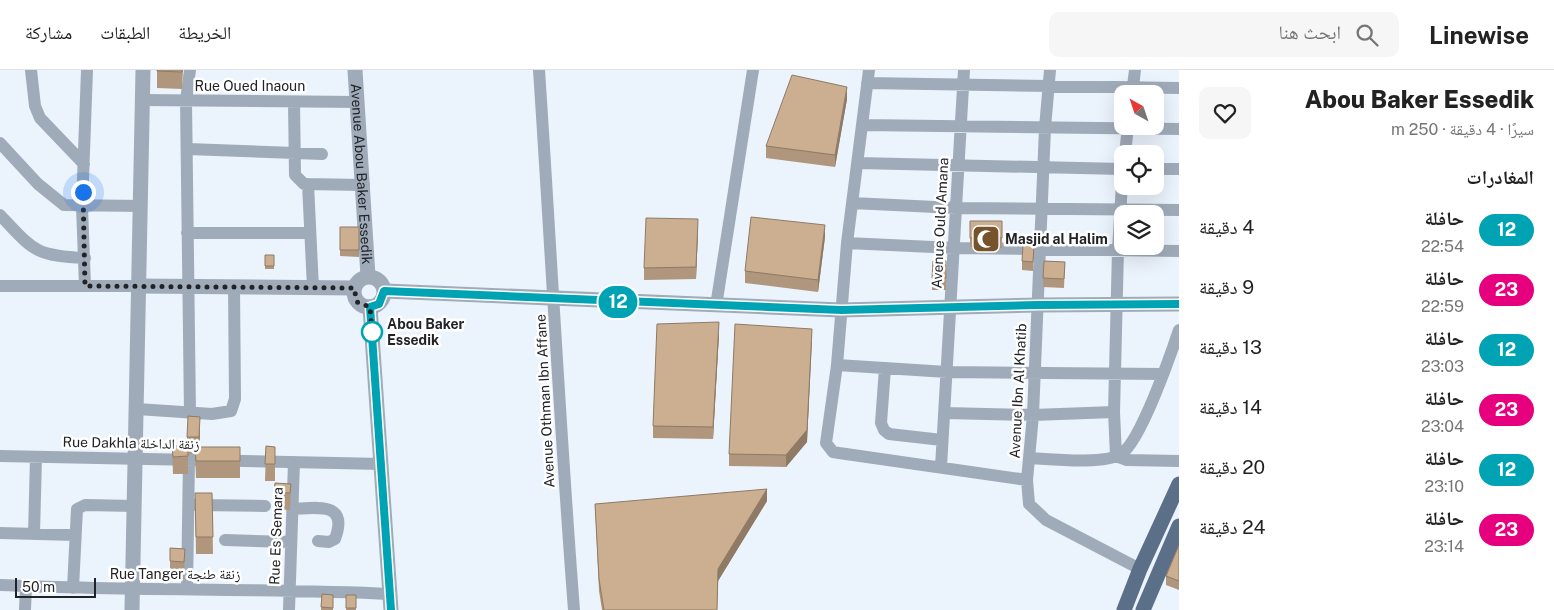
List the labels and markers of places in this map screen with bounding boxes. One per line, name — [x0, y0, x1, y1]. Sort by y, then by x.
mosque icon: Masjid al Halim — [971, 224, 1001, 254]
place label: Masjid al Halim — [1005, 231, 1108, 247]
place label: Abou Baker Essedik — [387, 316, 465, 348]
marker: Abou Baker Essedik — [361, 321, 383, 343]

